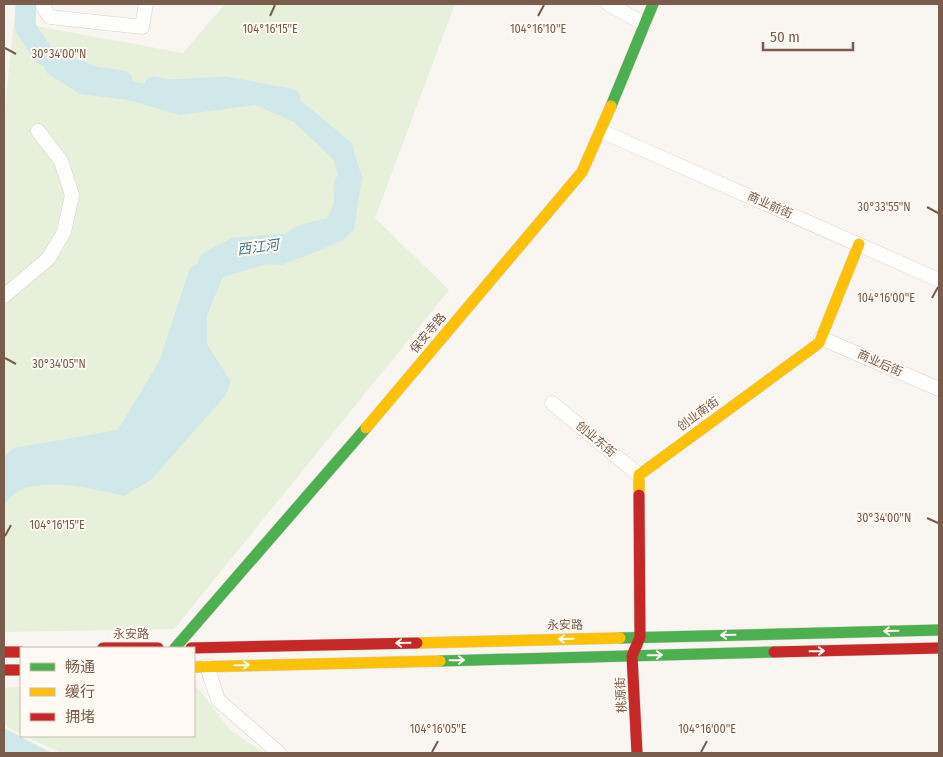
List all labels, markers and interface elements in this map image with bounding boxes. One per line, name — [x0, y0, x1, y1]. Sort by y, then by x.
scale bar — [763, 20, 853, 52]
text: 104°16'15"E — [242, 22, 298, 36]
text: 104°16'10"E — [510, 22, 566, 36]
text: 50 m — [770, 28, 800, 46]
text: 30°34'00"N — [32, 47, 86, 61]
street label: 商业前街 — [745, 189, 795, 221]
text: 30°33'55"N — [858, 200, 910, 214]
water label: 西江河 — [236, 236, 283, 258]
text: 104°16'00"E — [857, 291, 915, 305]
street label: 保安寺路 — [407, 310, 449, 356]
street label: 商业后街 — [855, 347, 905, 379]
text: 30°34'05"N — [32, 357, 86, 371]
street label: 创业南街 — [674, 394, 722, 434]
street label: 创业东街 — [573, 418, 619, 460]
text: 30°34'00"N — [857, 511, 911, 525]
text: 104°16'15"E — [29, 518, 85, 532]
street label: 永安路 — [547, 618, 583, 632]
one-way arrow — [883, 626, 899, 636]
street label: 永安路 — [113, 627, 149, 641]
one-way arrow — [720, 630, 736, 640]
one-way arrow — [558, 634, 574, 644]
one-way arrow — [395, 638, 412, 648]
one-way arrow — [809, 646, 825, 656]
legend — [20, 647, 195, 737]
one-way arrow — [646, 650, 663, 660]
one-way arrow — [449, 655, 465, 665]
text: 畅通 — [65, 658, 95, 676]
one-way arrow — [234, 660, 250, 670]
street label: 桃源街 — [613, 677, 629, 713]
text: 缓行 — [65, 683, 95, 701]
text: 拥堵 — [65, 708, 95, 726]
text: 104°16'05"E — [410, 722, 467, 736]
text: 104°16'00"E — [678, 722, 736, 736]

